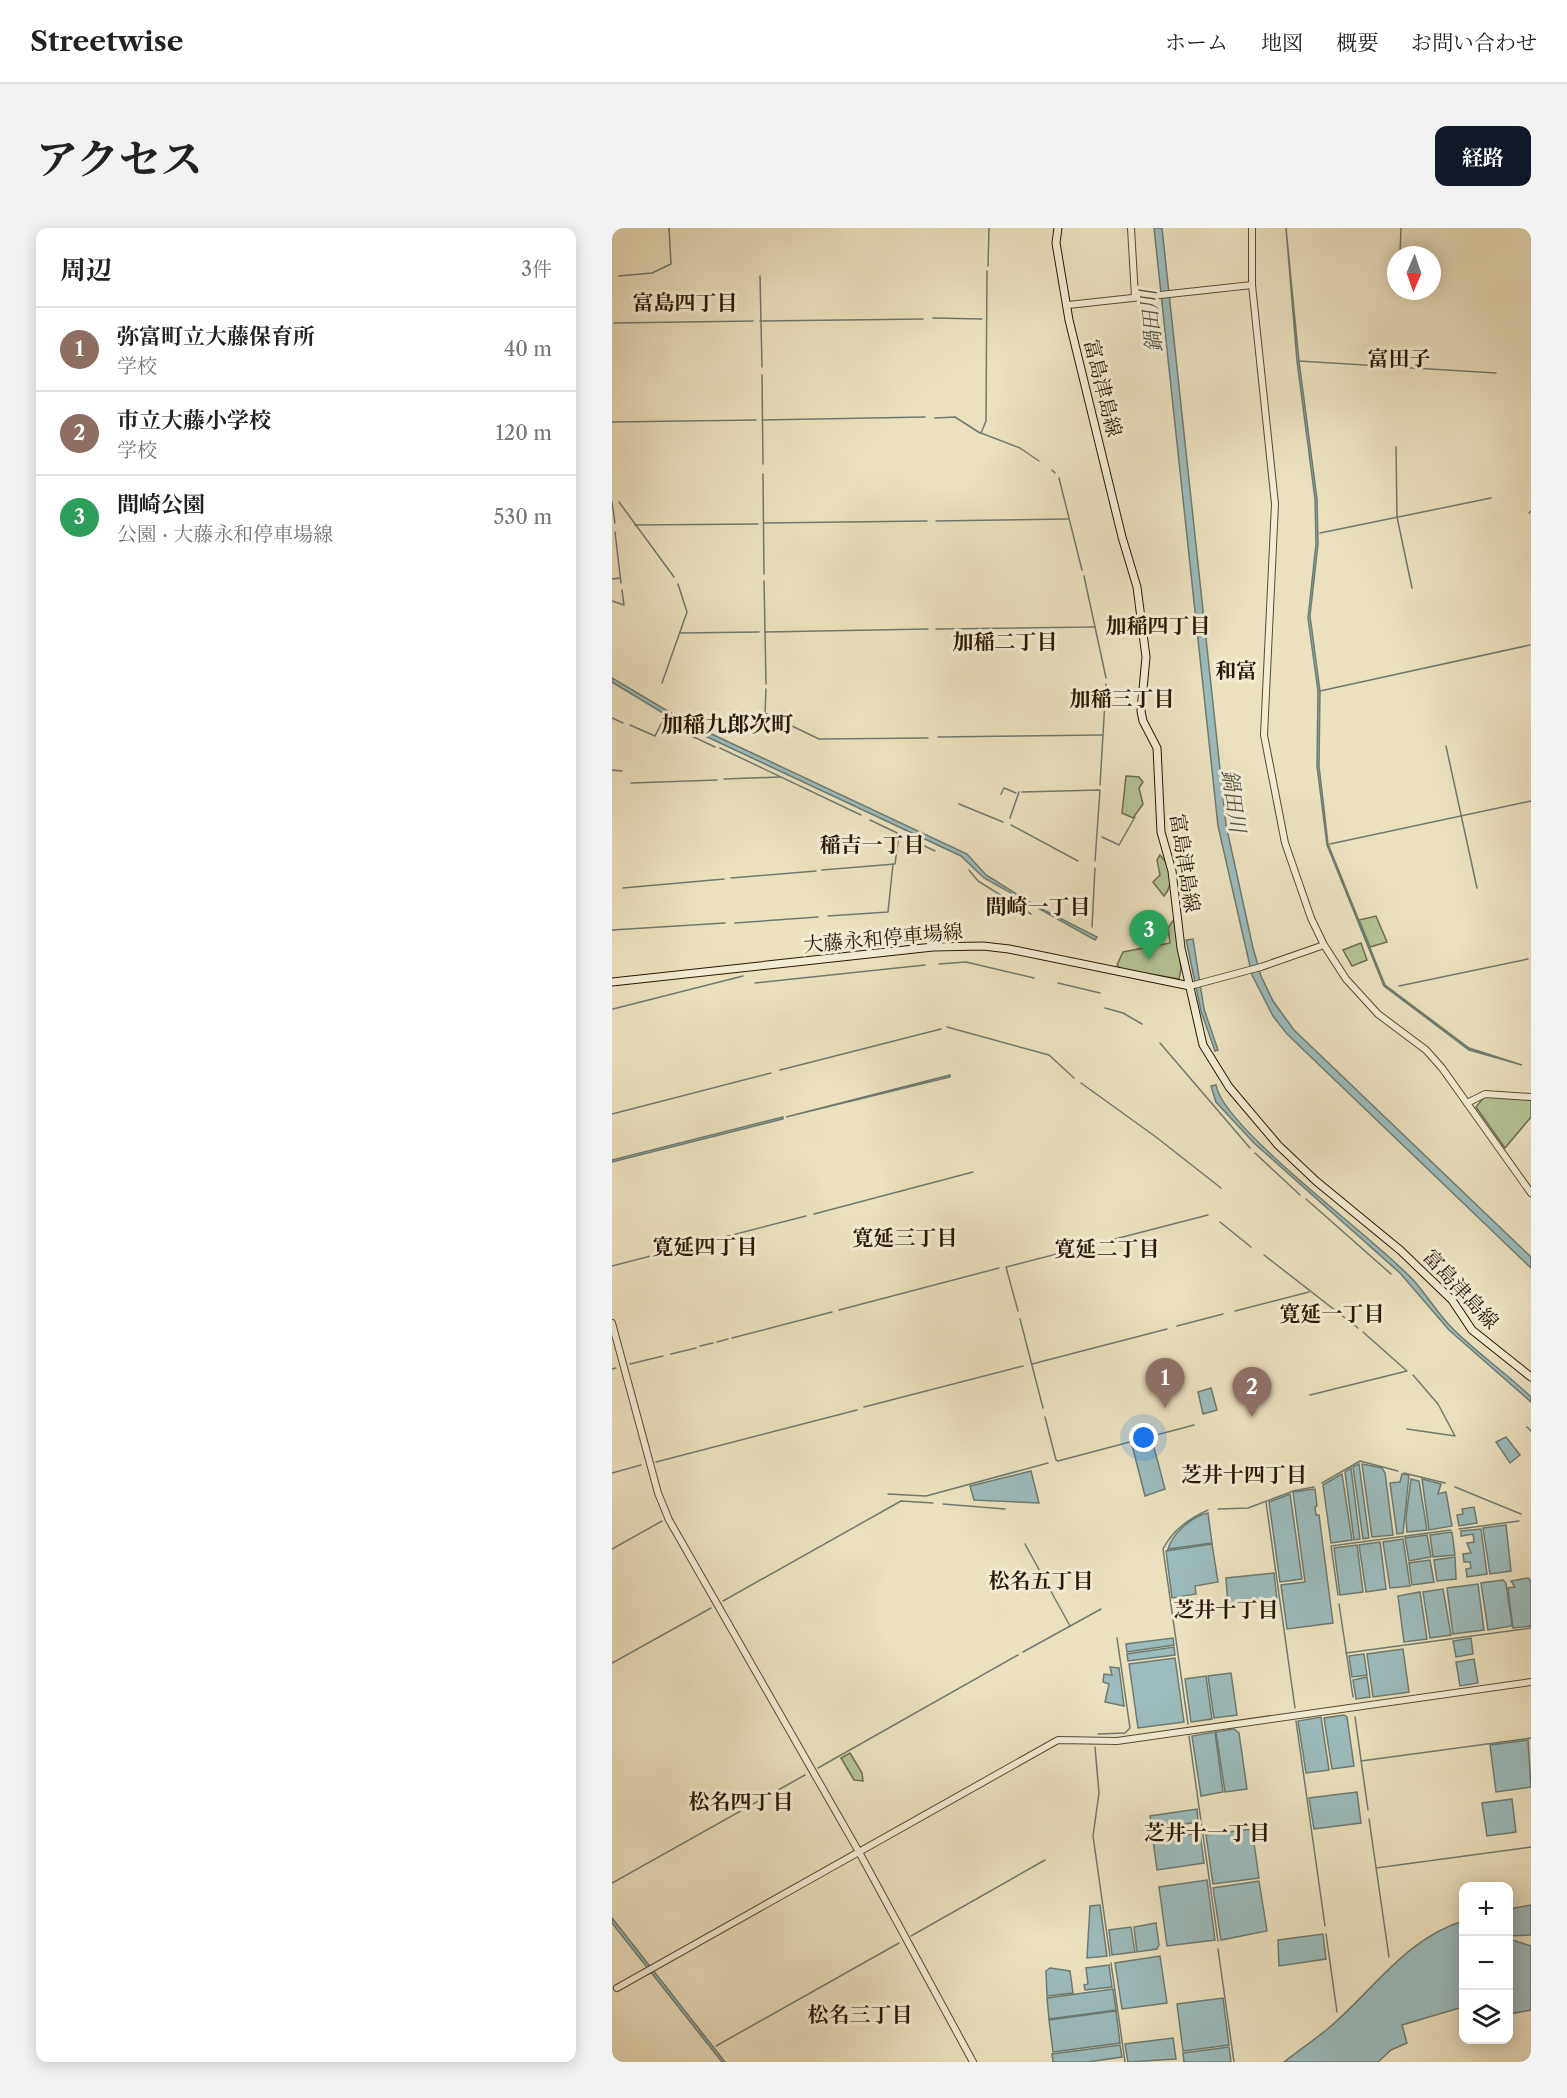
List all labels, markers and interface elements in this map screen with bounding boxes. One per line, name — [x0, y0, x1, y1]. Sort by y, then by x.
text: Streetwise — [30, 24, 184, 58]
text: ホーム — [1165, 30, 1228, 55]
text: 地図 — [1261, 30, 1303, 55]
text: 概要 — [1336, 30, 1378, 55]
text: お問い合わせ — [1411, 30, 1537, 55]
button: 経路 — [1435, 126, 1531, 186]
text: アクセス — [36, 133, 203, 185]
north arrow — [1387, 246, 1441, 300]
text: 周辺 — [60, 254, 112, 286]
text: 3件 — [521, 257, 552, 281]
water label: 鍋田川 — [1135, 286, 1167, 354]
district label: 富島四丁目 — [633, 290, 738, 315]
text: 弥富町立大藤保育所 — [117, 323, 315, 350]
text: 1 — [75, 337, 84, 361]
text: 40 m — [504, 337, 552, 361]
street label: 富島津島線 — [1079, 337, 1127, 439]
district label: 富田子 — [1368, 346, 1431, 371]
text: 学校 — [117, 354, 157, 378]
text: 市立大藤小学校 — [117, 407, 271, 434]
text: 2 — [74, 421, 85, 445]
text: 120 m — [495, 421, 552, 445]
text: 学校 — [117, 438, 157, 462]
text: 間崎公園 — [117, 491, 205, 518]
text: 3 — [74, 505, 85, 529]
text: 530 m — [494, 505, 552, 529]
text: 公園 · 大藤永和停車場線 — [117, 522, 333, 546]
district label: 加稲四丁目 — [1106, 613, 1211, 638]
district label: 加稲二丁目 — [953, 629, 1058, 654]
district label: 和富 — [1215, 658, 1257, 683]
district label: 加稲三丁目 — [1070, 686, 1175, 711]
district label: 加稲九郎次町 — [661, 711, 793, 738]
water label: 鍋田川 — [1217, 768, 1251, 836]
street label: 富島津島線 — [1165, 812, 1205, 914]
district label: 稲吉一丁目 — [820, 832, 925, 857]
district label: 間崎一丁目 — [986, 894, 1091, 919]
pin: 3 — [1130, 910, 1168, 960]
street label: 大藤永和停車場線 — [802, 919, 964, 957]
district label: 寛延三丁目 — [853, 1225, 958, 1250]
district label: 寛延四丁目 — [653, 1234, 758, 1259]
district label: 寛延二丁目 — [1055, 1236, 1160, 1261]
street label: 富島津島線 — [1418, 1244, 1504, 1334]
district label: 寛延一丁目 — [1280, 1301, 1385, 1326]
pin: 1 — [1146, 1358, 1184, 1408]
pin: 2 — [1232, 1368, 1272, 1417]
your location — [1129, 1423, 1158, 1452]
district label: 芝井十四丁目 — [1181, 1462, 1307, 1487]
district label: 松名五丁目 — [989, 1568, 1094, 1593]
district label: 芝井十丁目 — [1174, 1597, 1279, 1622]
district label: 松名四丁目 — [689, 1789, 794, 1814]
district label: 芝井十一丁目 — [1144, 1820, 1270, 1845]
map controls — [1459, 1882, 1513, 2044]
button: + — [1459, 1882, 1513, 1936]
button: − — [1459, 1936, 1513, 1990]
button: layers — [1459, 1990, 1513, 2044]
district label: 松名三丁目 — [808, 2002, 913, 2027]

